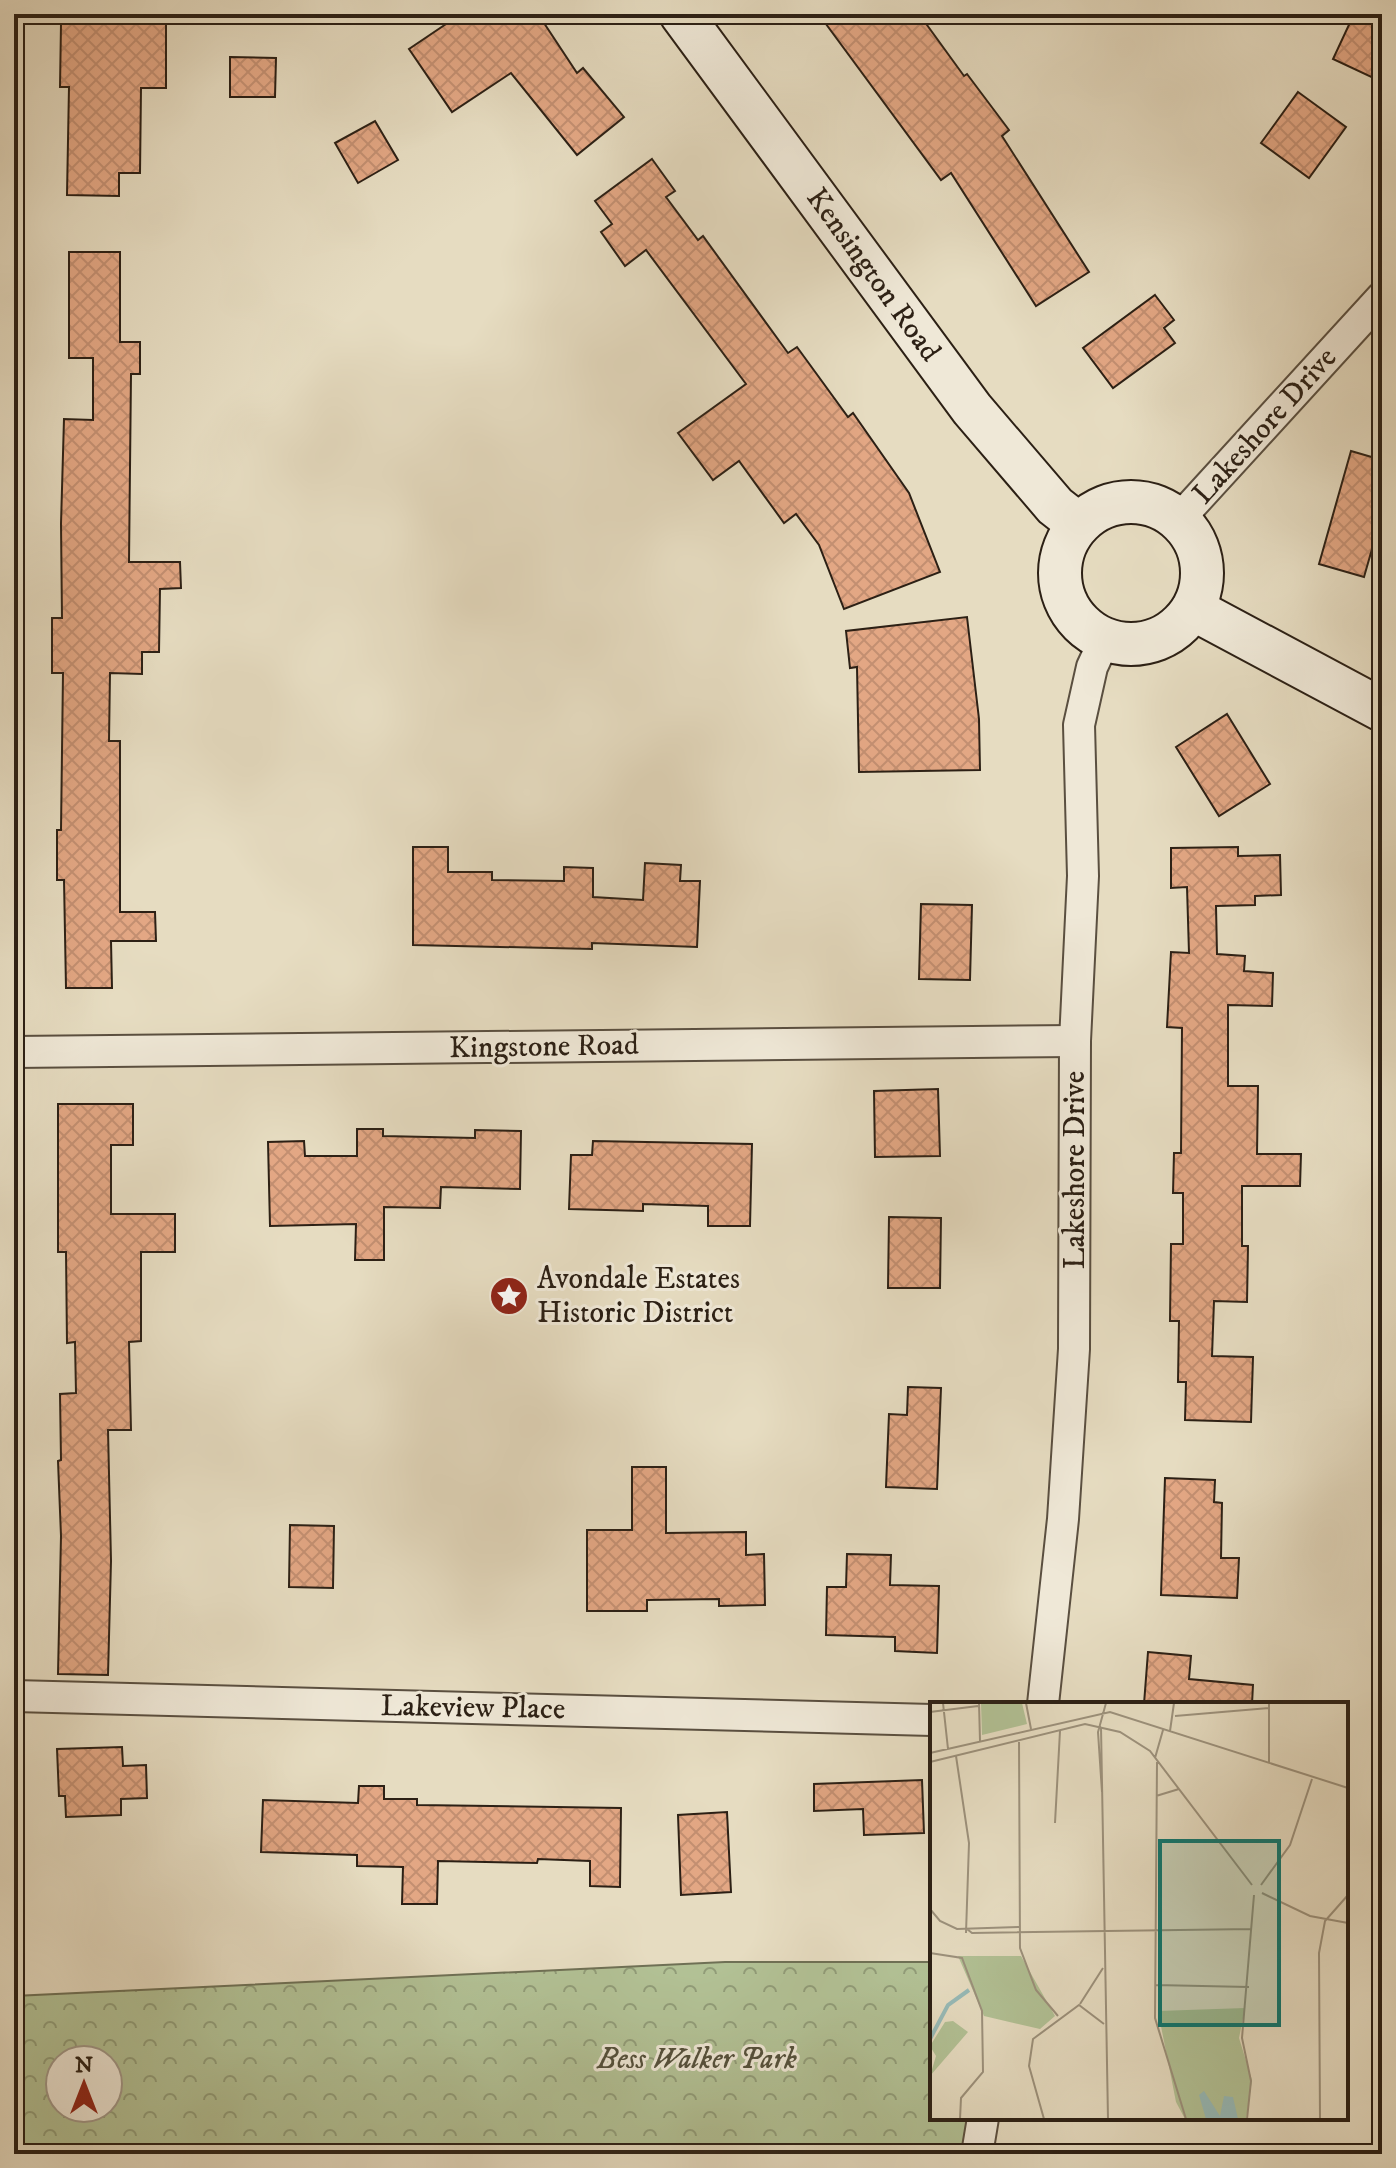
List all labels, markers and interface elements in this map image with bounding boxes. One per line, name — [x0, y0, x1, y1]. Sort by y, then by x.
street label: Kensington Road — [798, 181, 948, 369]
street label: Lakeshore Drive — [1185, 340, 1345, 512]
street label: Kingstone Road — [449, 1027, 639, 1067]
street label: Lakeshore Drive — [1057, 1071, 1094, 1269]
place label: Avondale Estates Historic District — [537, 1261, 740, 1332]
place icon: Avondale Estates Historic District — [488, 1275, 530, 1317]
street label: Lakeview Place — [380, 1688, 566, 1728]
inset map — [930, 1702, 1348, 2120]
park label: Bess Walker Park — [596, 2041, 797, 2078]
north arrow — [44, 2044, 124, 2124]
text: N — [75, 2052, 93, 2079]

